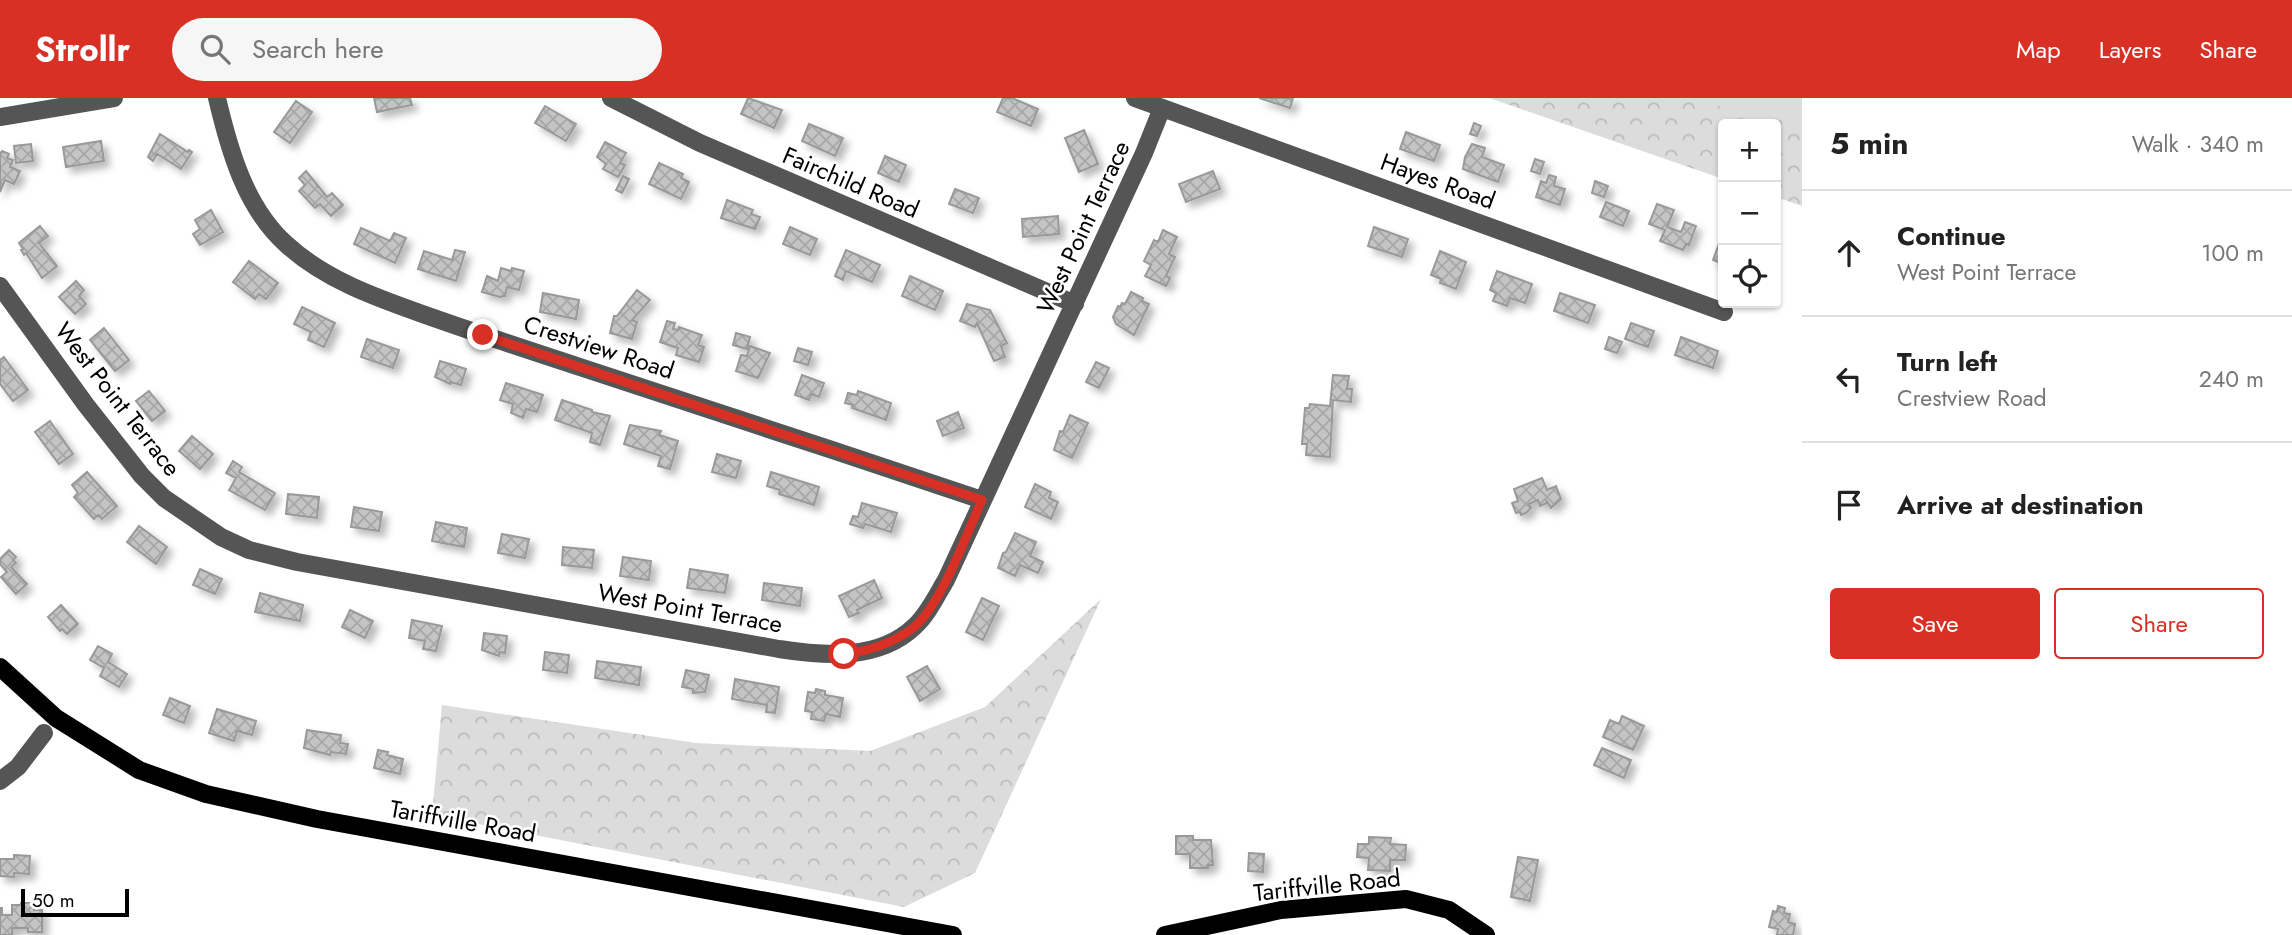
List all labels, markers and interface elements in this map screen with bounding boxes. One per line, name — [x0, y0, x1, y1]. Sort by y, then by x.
search box — [172, 18, 662, 81]
text: Strollr — [35, 26, 130, 73]
icon: search — [196, 30, 234, 68]
text: Search here — [252, 30, 384, 68]
text: Map — [2016, 32, 2061, 67]
text: Layers — [2099, 32, 2161, 67]
text: Share — [2199, 32, 2257, 67]
map controls — [1718, 119, 1781, 308]
button: + — [1718, 119, 1781, 182]
text: 5 min — [1830, 122, 1908, 165]
text: Walk · 340 m — [2132, 127, 2264, 161]
street label: West Point Terrace — [1028, 135, 1138, 319]
street label: Fairchild Road — [777, 137, 925, 227]
street label: Hayes Road — [1376, 144, 1500, 218]
button: − — [1718, 182, 1781, 245]
text: Continue — [1897, 217, 2006, 255]
icon: ahead — [1830, 234, 1868, 272]
text: 100 m — [2201, 236, 2264, 270]
button: locate — [1718, 245, 1781, 308]
text: West Point Terrace — [1897, 255, 2076, 289]
street label: Crestview Road — [519, 306, 679, 388]
street label: West Point Terrace — [47, 314, 189, 484]
route end — [467, 319, 498, 350]
text: Turn left — [1897, 343, 1997, 381]
icon: left — [1830, 360, 1868, 398]
text: 240 m — [2199, 362, 2264, 396]
text: Crestview Road — [1897, 381, 2047, 415]
icon: arrive — [1830, 486, 1868, 524]
text: Arrive at destination — [1897, 486, 2144, 524]
street label: West Point Terrace — [595, 575, 785, 641]
button: Save — [1830, 588, 2040, 659]
button: Share — [2054, 588, 2264, 659]
route start — [828, 638, 859, 669]
street label: Tariffville Road — [387, 791, 539, 851]
street label: Tariffville Road — [1252, 860, 1402, 910]
scale bar — [21, 886, 130, 918]
text: 50 m — [32, 887, 75, 914]

